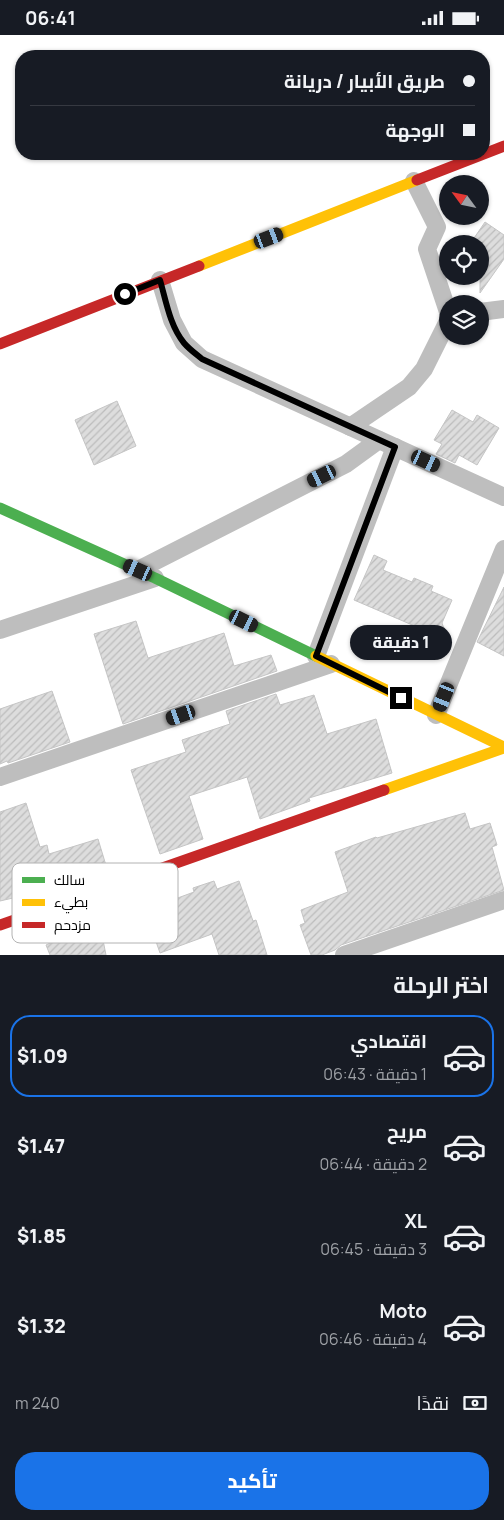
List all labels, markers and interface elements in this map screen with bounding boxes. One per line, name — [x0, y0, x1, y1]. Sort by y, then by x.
text: 06:41 — [25, 5, 76, 31]
text: طريق الأبيار / دريانة — [284, 68, 445, 94]
text: الوجهة — [385, 117, 445, 143]
north arrow — [439, 175, 489, 225]
map controls — [439, 175, 489, 345]
car — [252, 226, 285, 250]
button: locate — [439, 235, 489, 285]
route start — [114, 283, 136, 305]
button: layers — [439, 295, 489, 345]
car — [409, 448, 442, 474]
car — [305, 463, 338, 489]
car — [121, 557, 154, 583]
car — [227, 608, 260, 634]
callout: 1 دقيقة — [350, 625, 452, 661]
text: 1 دقيقة — [373, 631, 429, 653]
car — [431, 680, 456, 714]
route end — [390, 687, 412, 709]
car — [164, 703, 197, 727]
legend — [12, 863, 178, 943]
text: سالك — [54, 870, 85, 889]
text: بطيء — [54, 892, 88, 914]
text: مزدحم — [54, 915, 91, 935]
text: اختر الرحلة — [393, 970, 489, 1000]
text: اقتصادي — [351, 1028, 427, 1054]
icon: car — [442, 1034, 487, 1079]
text: $1.09 — [17, 1043, 68, 1069]
text: 1 دقيقة · 06:43 — [323, 1063, 427, 1085]
text: مريح — [387, 1118, 427, 1144]
icon: car — [442, 1124, 487, 1169]
text: $1.47 — [17, 1133, 65, 1159]
text: 2 دقيقة · 06:44 — [320, 1153, 427, 1175]
text: XL — [404, 1208, 427, 1234]
icon: car — [442, 1214, 487, 1259]
text: $1.85 — [17, 1223, 66, 1249]
text: 3 دقيقة · 06:45 — [320, 1238, 427, 1260]
text: Moto — [380, 1298, 427, 1324]
icon: car — [442, 1304, 487, 1349]
text: $1.32 — [17, 1313, 66, 1339]
text: 4 دقيقة · 06:46 — [319, 1328, 427, 1350]
icon: cash — [461, 1389, 489, 1417]
text: نقدًا — [417, 1390, 449, 1416]
text: 240 m — [15, 1392, 60, 1414]
button: تأكيد — [15, 1452, 489, 1510]

